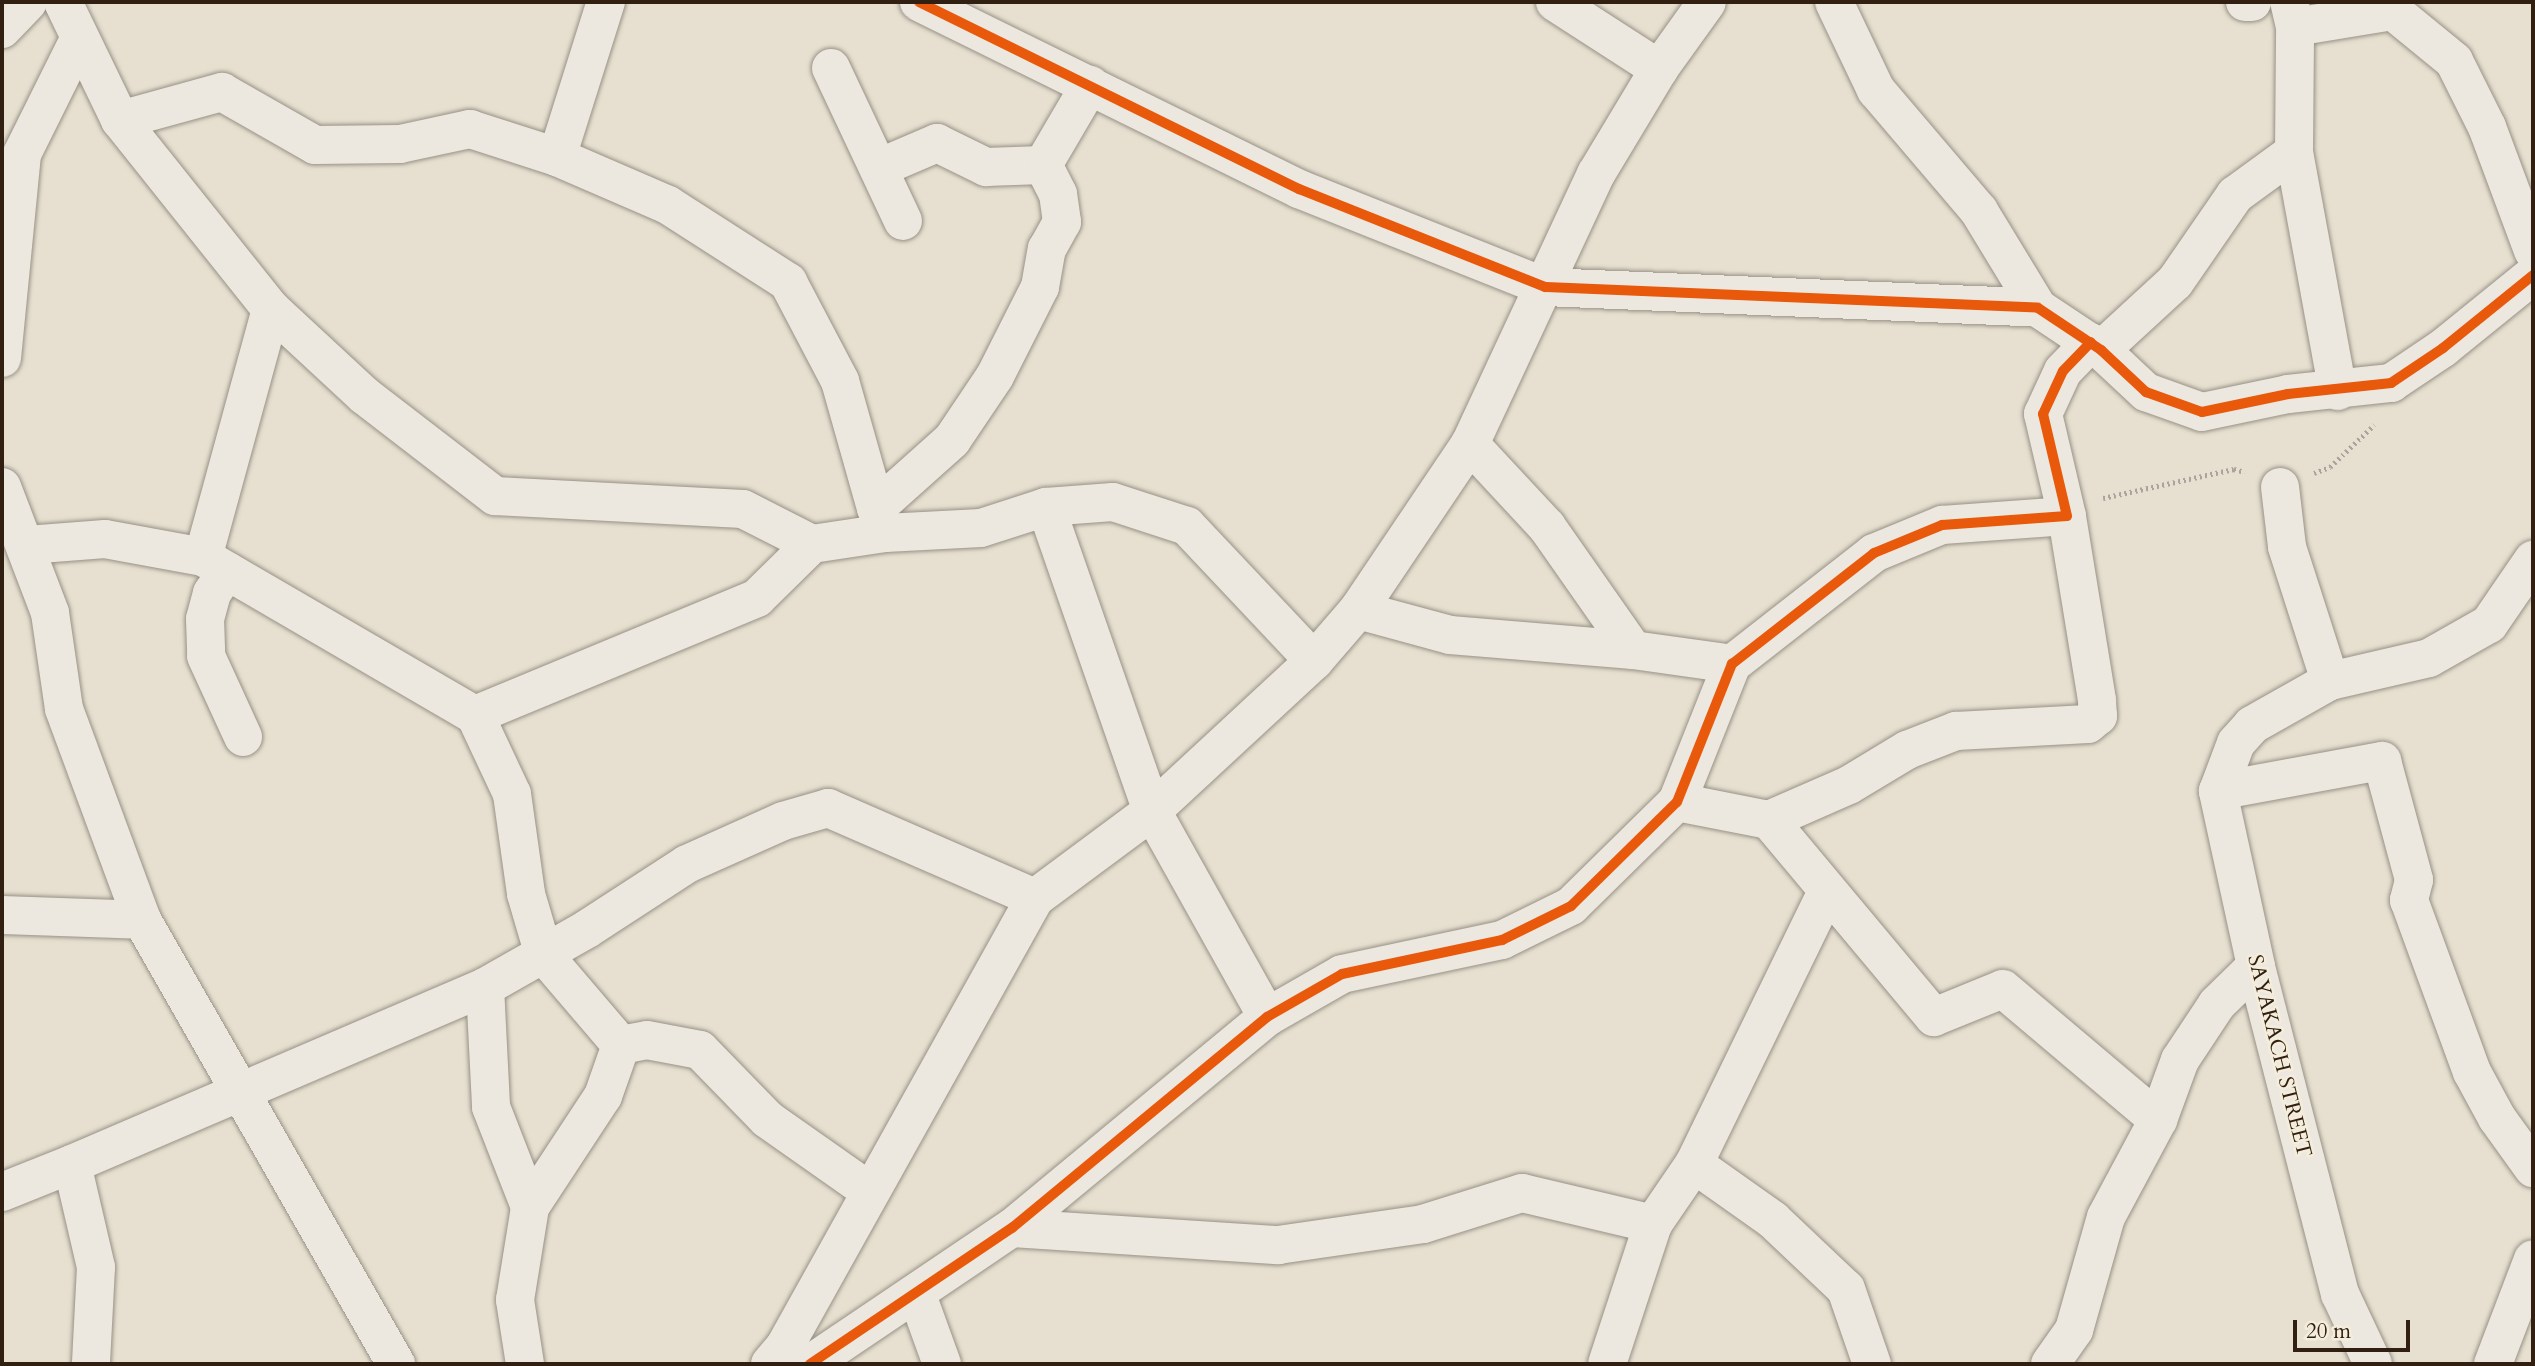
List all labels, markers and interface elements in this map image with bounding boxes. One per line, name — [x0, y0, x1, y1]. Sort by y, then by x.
street label: SAYAKACH STREET — [2242, 952, 2316, 1160]
scale bar — [2297, 1306, 2414, 1350]
text: 20 m — [2306, 1317, 2351, 1346]

